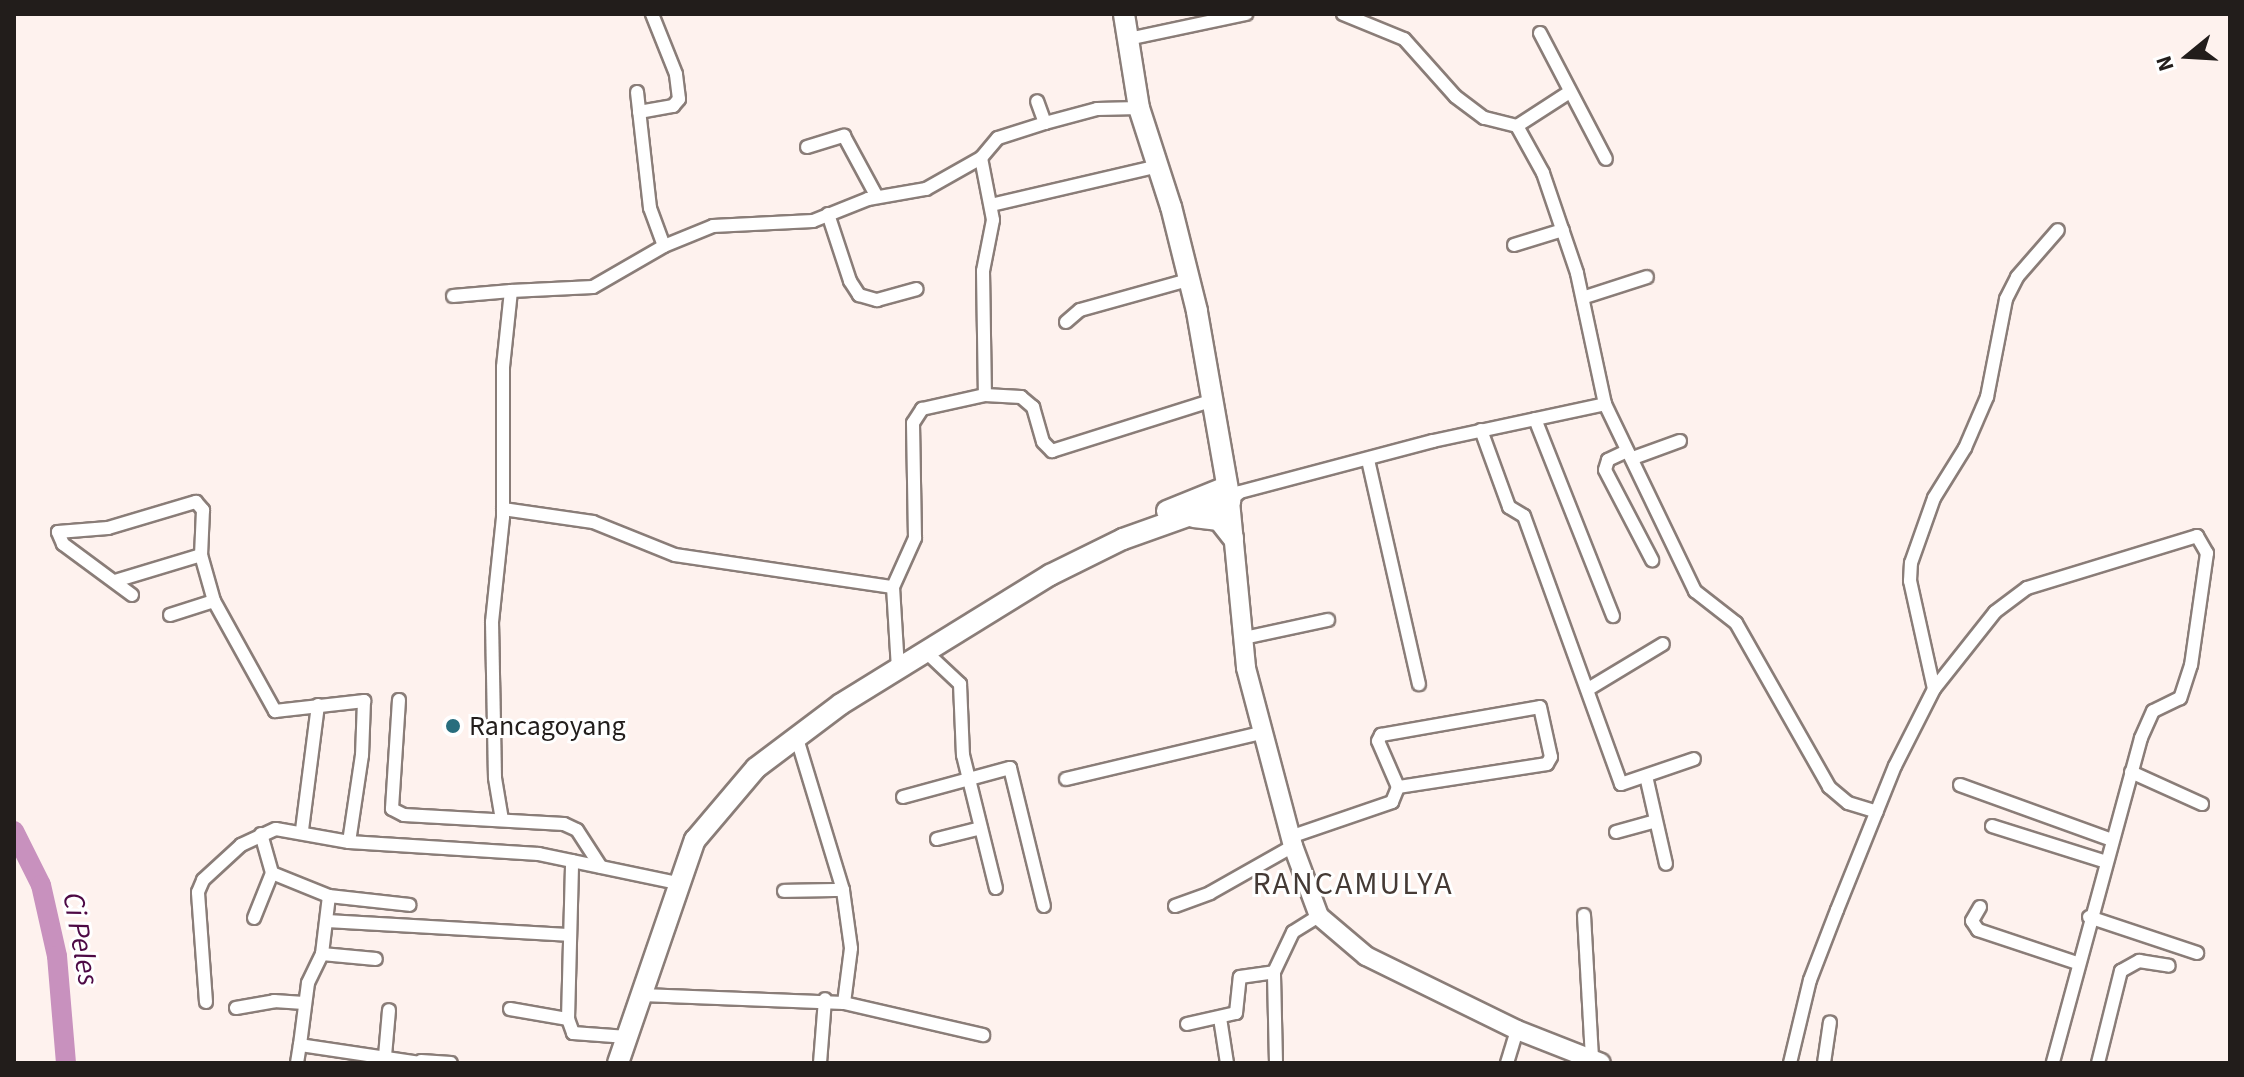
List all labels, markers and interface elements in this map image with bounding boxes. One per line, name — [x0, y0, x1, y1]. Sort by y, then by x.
north arrow — [2148, 16, 2228, 96]
text: N — [2148, 52, 2183, 75]
place label: Rancagoyang — [469, 709, 626, 743]
marker: Rancagoyang — [444, 717, 462, 735]
district label: RANCAMULYA — [1252, 865, 1454, 903]
water label: Ci Peles — [54, 890, 106, 988]

